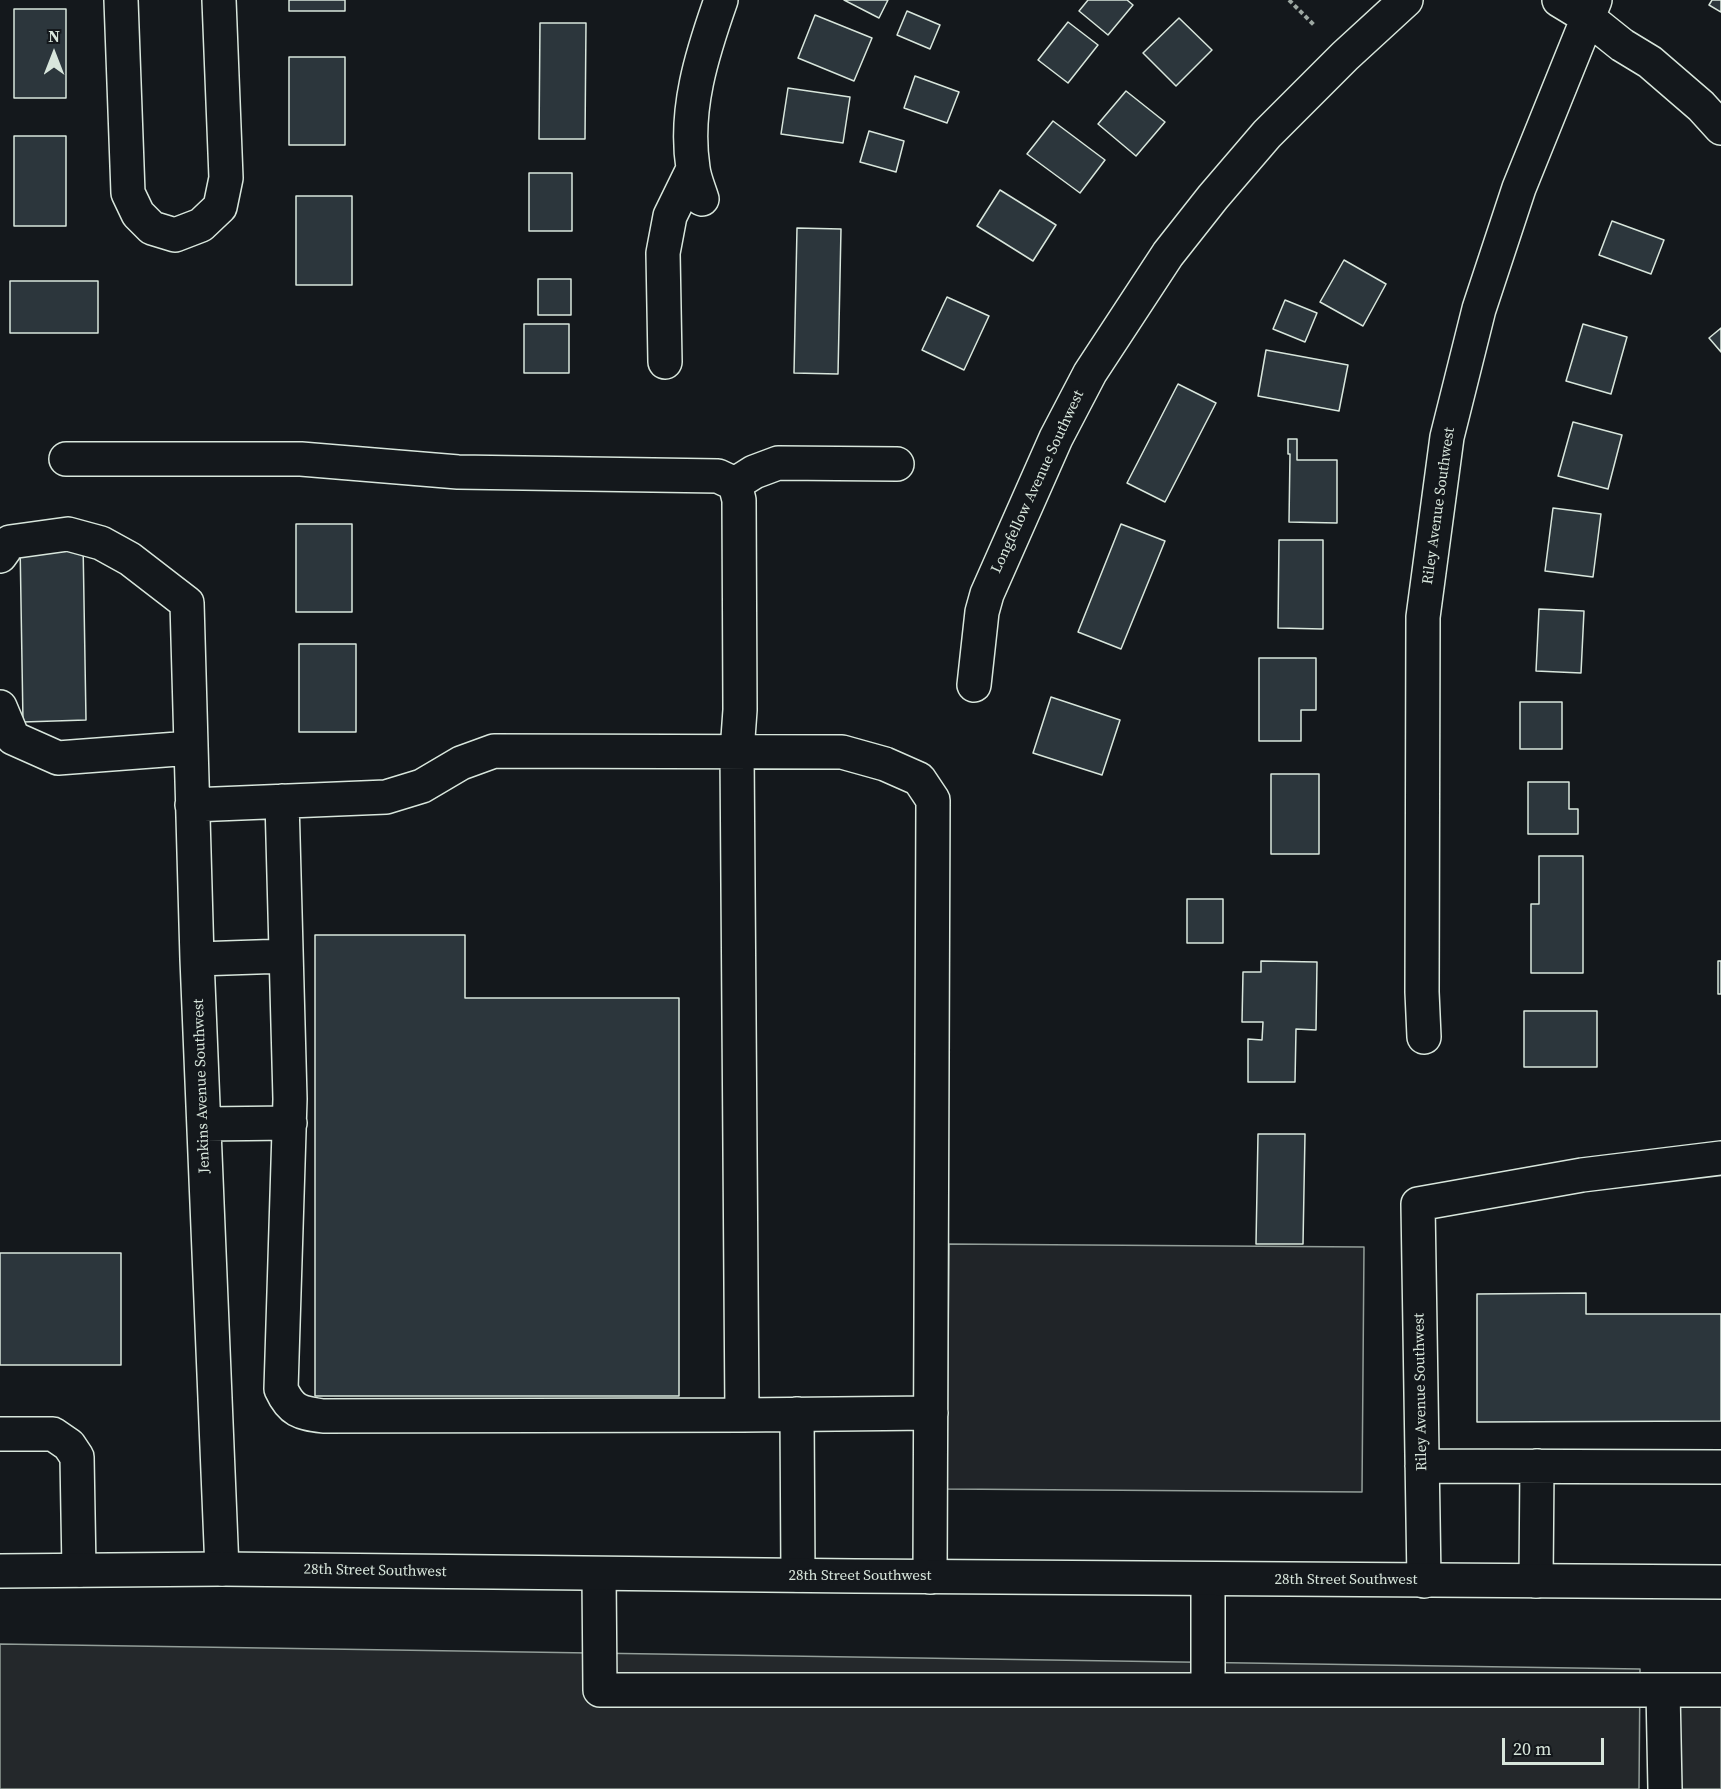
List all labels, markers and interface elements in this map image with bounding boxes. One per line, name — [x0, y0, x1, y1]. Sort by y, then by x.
north arrow — [24, 24, 84, 84]
text: N — [48, 25, 60, 47]
street label: Longfellow Avenue Southwest — [988, 388, 1088, 576]
street label: Riley Avenue Southwest — [1419, 426, 1459, 586]
street label: Jenkins Avenue Southwest — [190, 998, 214, 1174]
street label: Riley Avenue Southwest — [1411, 1313, 1431, 1471]
street label: 28th Street Southwest — [303, 1561, 447, 1581]
street label: 28th Street Southwest — [789, 1567, 931, 1585]
street label: 28th Street Southwest — [1275, 1571, 1417, 1589]
scale bar — [1505, 1726, 1607, 1764]
text: 20 m — [1513, 1736, 1551, 1761]

